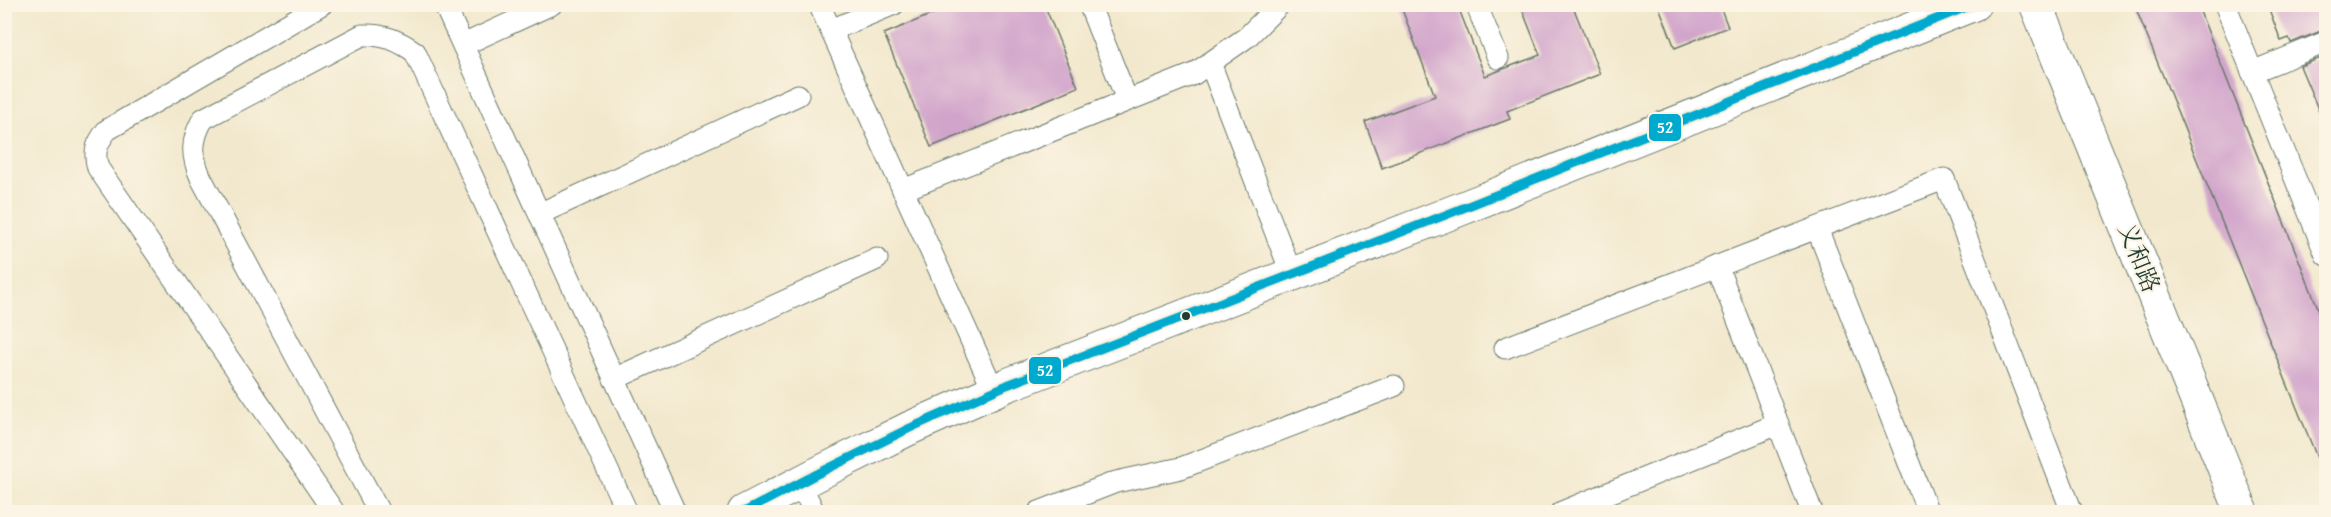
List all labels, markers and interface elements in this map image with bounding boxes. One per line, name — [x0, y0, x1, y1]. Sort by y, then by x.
line badge: 52 — [1648, 113, 1682, 142]
text: 52 — [1657, 115, 1673, 139]
street label: 义和路 — [2110, 218, 2169, 298]
unlabelled marker — [1180, 310, 1192, 322]
line badge: 52 — [1028, 356, 1062, 385]
text: 52 — [1037, 358, 1053, 382]

